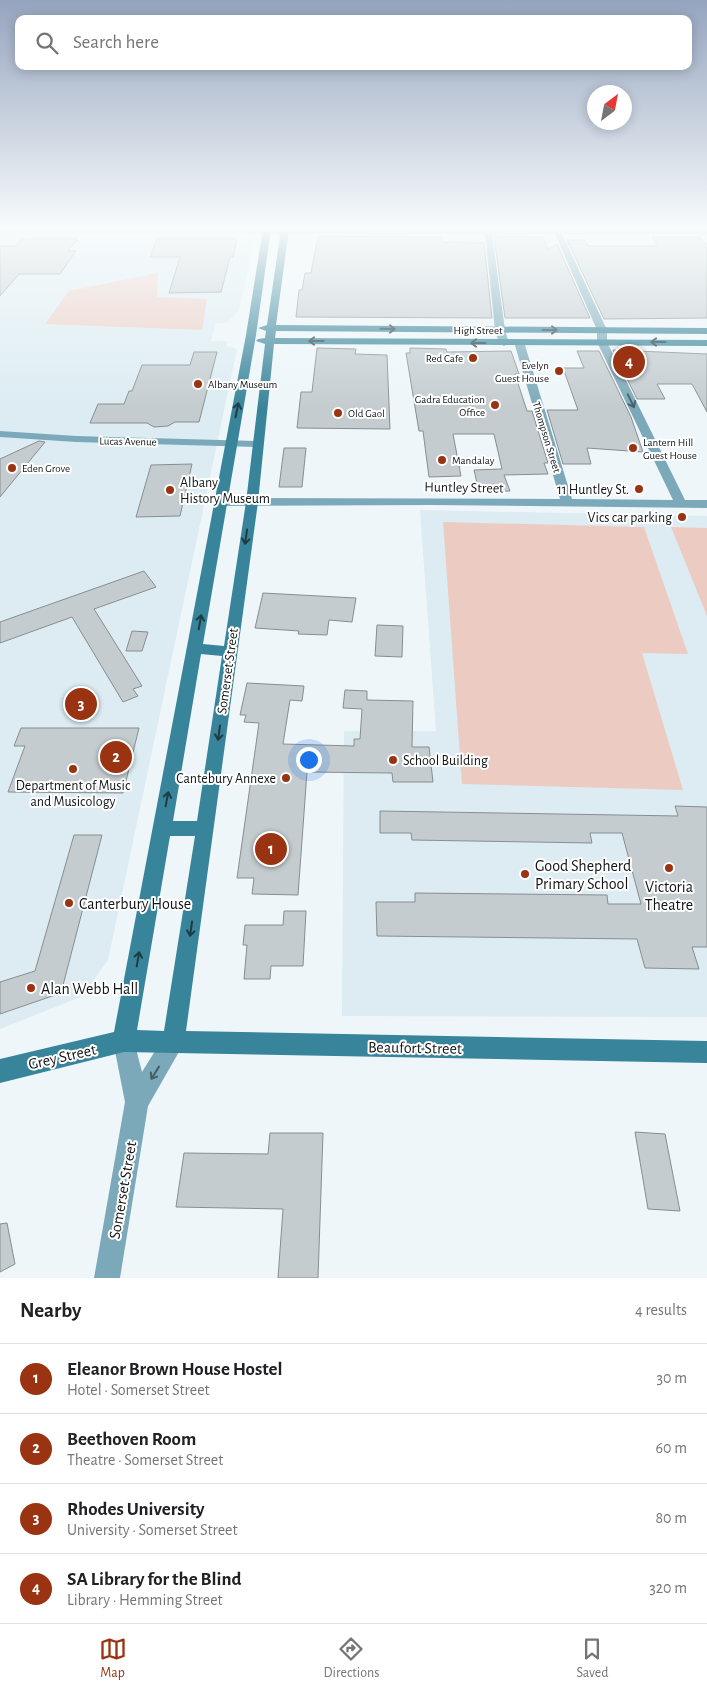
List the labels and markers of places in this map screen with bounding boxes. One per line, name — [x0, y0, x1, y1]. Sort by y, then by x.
pin: 4 — [613, 343, 645, 381]
marker: Red Cafe — [467, 352, 479, 364]
place label: Red Cafe — [426, 353, 463, 364]
place label: Evelyn Guest House — [495, 360, 549, 384]
marker: Evelyn Guest House — [553, 365, 565, 377]
marker: Albany Museum — [192, 378, 204, 390]
place label: Albany Museum — [208, 379, 277, 390]
place label: Gadra Education Office — [415, 394, 485, 418]
marker: Gadra Education Office — [489, 399, 501, 411]
marker: Old Gaol — [332, 407, 344, 419]
place label: Old Gaol — [348, 408, 385, 419]
place label: Lantern Hill Guest House — [643, 437, 697, 461]
marker: Lantern Hill Guest House — [627, 442, 639, 454]
marker: Mandalay — [436, 454, 448, 466]
place label: Mandalay — [452, 455, 495, 466]
marker: Eden Grove — [6, 462, 18, 474]
place label: Eden Grove — [22, 463, 70, 474]
place label: Albany History Museum — [180, 476, 270, 506]
place label: 11 Huntley St. — [557, 483, 629, 497]
marker: 11 Huntley St. — [633, 483, 645, 495]
marker: Albany History Museum — [164, 484, 176, 496]
place label: Vics car parking — [588, 511, 672, 525]
marker: Vics car parking — [676, 511, 688, 523]
pin: 3 — [65, 685, 97, 723]
pin: 2 — [100, 738, 132, 776]
marker: School Building — [387, 754, 399, 766]
place label: School Building — [403, 754, 488, 768]
marker: Department of Music and Musicology — [67, 763, 79, 775]
place label: Cantebury Annexe — [176, 772, 276, 786]
marker: Cantebury Annexe — [280, 772, 292, 784]
place label: Department of Music and Musicology — [16, 779, 131, 809]
pin: 1 — [255, 830, 287, 868]
place label: Good Shepherd Primary School — [535, 858, 631, 893]
marker: Victoria Theatre — [663, 862, 675, 874]
marker: Good Shepherd Primary School — [519, 868, 531, 880]
place label: Victoria Theatre — [645, 879, 693, 913]
place label: Canterbury House — [79, 896, 191, 913]
marker: Canterbury House — [63, 897, 75, 909]
place label: Alan Webb Hall — [41, 981, 138, 997]
marker: Alan Webb Hall — [25, 982, 37, 994]

